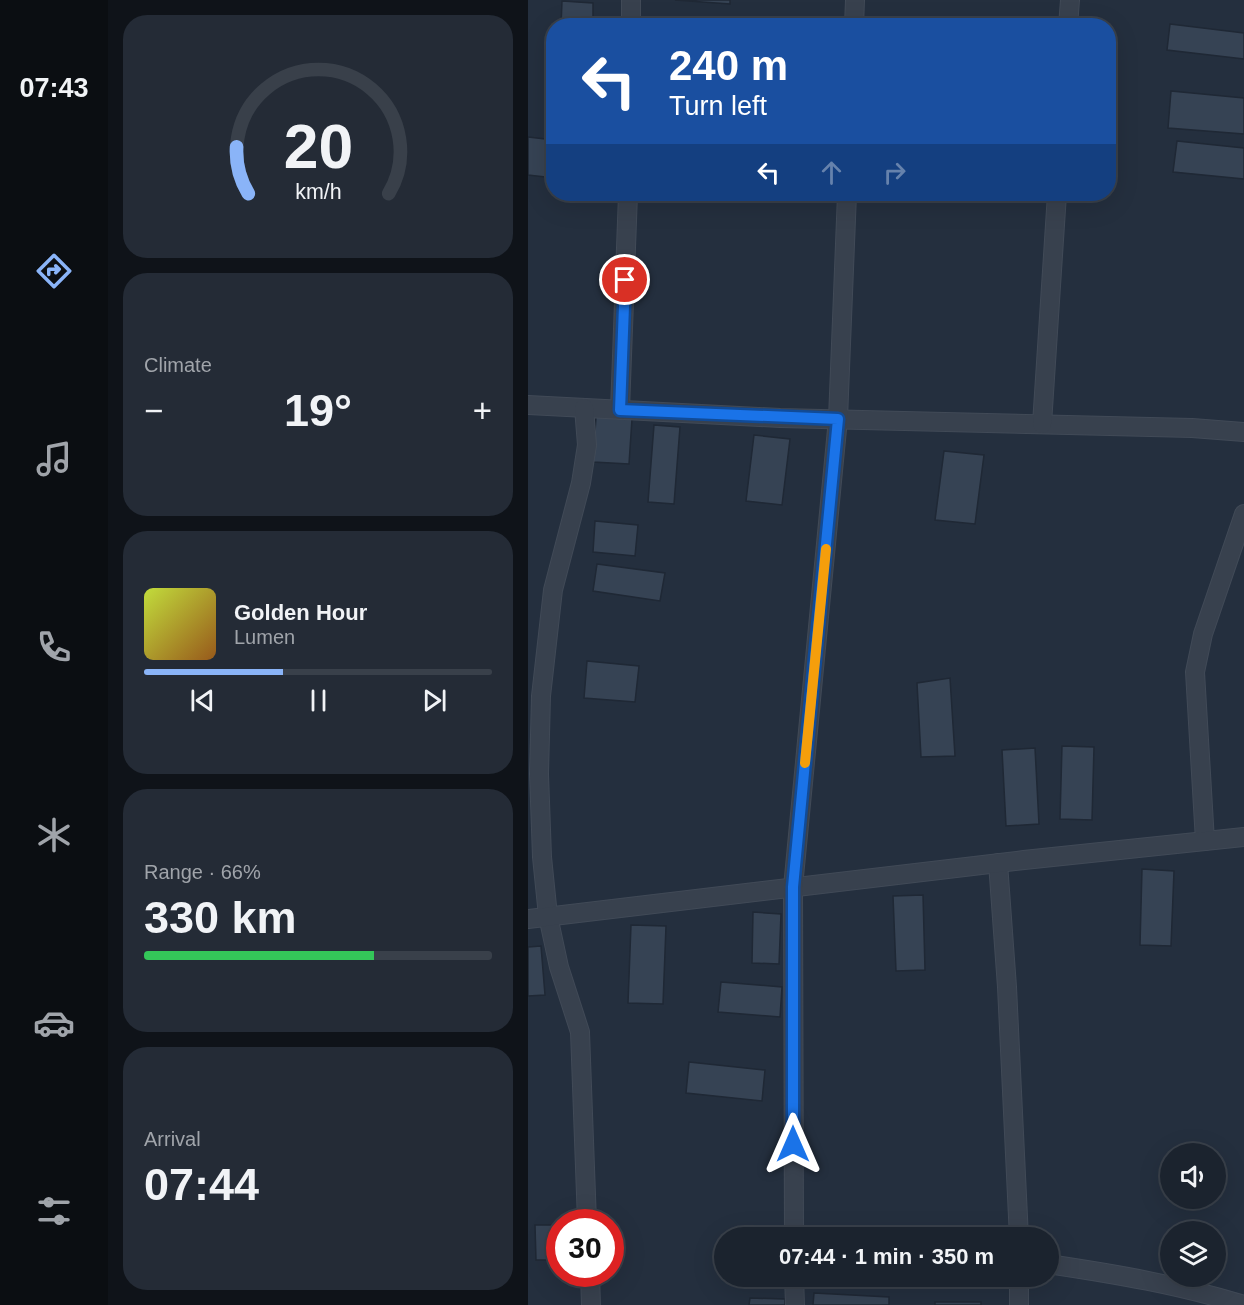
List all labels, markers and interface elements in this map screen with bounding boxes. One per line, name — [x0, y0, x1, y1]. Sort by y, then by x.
icon: left — [570, 42, 648, 120]
text: 240 m — [669, 42, 788, 89]
text: 07:43 — [19, 73, 89, 103]
text: Turn left — [669, 91, 767, 121]
text: 20 — [283, 112, 353, 181]
icon: left — [752, 156, 785, 189]
icon: ahead — [815, 156, 848, 189]
icon: right — [878, 156, 911, 189]
text: km/h — [295, 180, 341, 204]
icon: directions — [33, 250, 75, 292]
pin — [599, 254, 650, 305]
icon: arrive — [608, 263, 641, 296]
text: Climate — [144, 354, 212, 376]
text: 19° — [284, 385, 352, 436]
text: − — [144, 392, 163, 429]
text: + — [473, 392, 492, 429]
icon: music — [33, 438, 75, 480]
text: Golden Hour — [234, 600, 367, 625]
icon: phone — [33, 626, 75, 668]
text: Lumen — [234, 626, 295, 648]
icon: previous — [186, 684, 219, 717]
icon: pause — [302, 684, 335, 717]
icon: next — [418, 684, 451, 717]
icon: climate — [33, 814, 75, 856]
text: Range · 66% — [144, 861, 261, 883]
text: 330 km — [144, 892, 297, 943]
icon: car — [33, 1002, 75, 1044]
position arrow — [761, 1112, 825, 1176]
text: Arrival — [144, 1128, 201, 1150]
map controls — [1160, 1143, 1226, 1287]
button: sound — [1160, 1143, 1226, 1209]
text: 07:44 — [144, 1159, 259, 1210]
icon: filters — [33, 1190, 75, 1232]
speed limit sign: 30 — [546, 1209, 624, 1287]
button: layers — [1160, 1221, 1226, 1287]
text: 07:44 · 1 min · 350 m — [779, 1244, 994, 1269]

